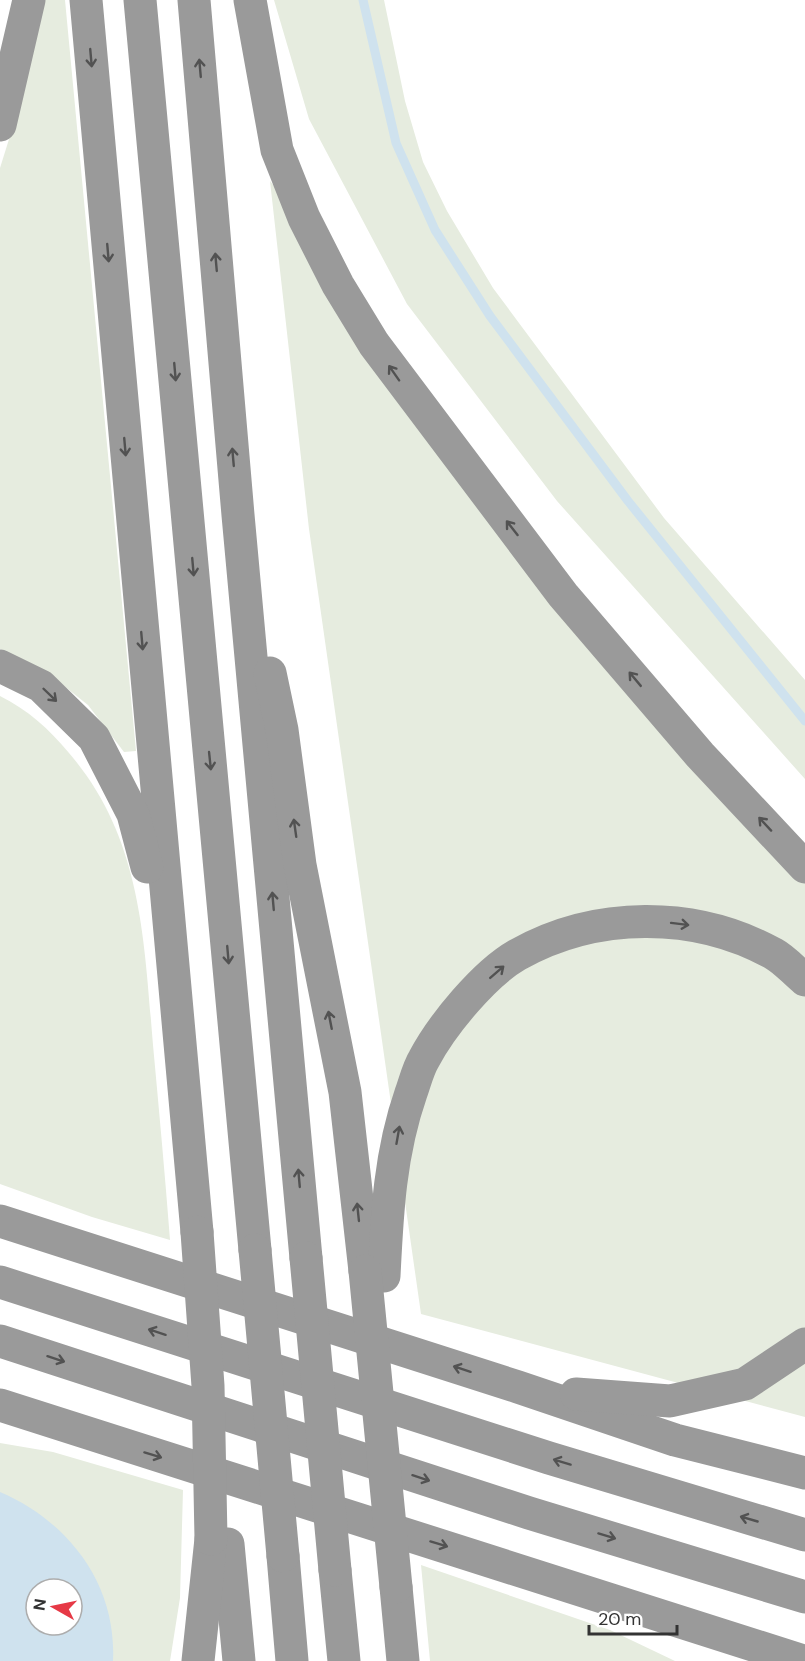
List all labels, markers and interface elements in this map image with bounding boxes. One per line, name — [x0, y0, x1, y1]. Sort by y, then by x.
one-way arrow — [86, 48, 97, 68]
one-way arrow — [194, 59, 205, 79]
one-way arrow — [103, 242, 114, 262]
one-way arrow — [211, 253, 222, 273]
one-way arrow — [170, 362, 181, 382]
one-way arrow — [388, 365, 400, 381]
one-way arrow — [120, 436, 131, 456]
one-way arrow — [227, 447, 238, 467]
one-way arrow — [506, 520, 519, 536]
one-way arrow — [188, 556, 199, 576]
one-way arrow — [137, 631, 148, 650]
one-way arrow — [628, 672, 642, 687]
one-way arrow — [43, 688, 58, 702]
one-way arrow — [205, 750, 216, 770]
one-way arrow — [758, 817, 772, 832]
one-way arrow — [289, 819, 300, 838]
one-way arrow — [267, 891, 278, 911]
one-way arrow — [669, 919, 689, 930]
one-way arrow — [223, 945, 234, 964]
one-way arrow — [489, 965, 504, 979]
one-way arrow — [324, 1010, 335, 1030]
one-way arrow — [393, 1125, 404, 1145]
one-way arrow — [293, 1169, 304, 1189]
one-way arrow — [353, 1203, 364, 1223]
one-way arrow — [148, 1326, 167, 1337]
one-way arrow — [46, 1354, 65, 1365]
one-way arrow — [453, 1363, 472, 1374]
one-way arrow — [143, 1450, 162, 1461]
one-way arrow — [553, 1456, 572, 1467]
one-way arrow — [411, 1473, 430, 1484]
one-way arrow — [740, 1513, 759, 1524]
one-way arrow — [597, 1531, 616, 1542]
one-way arrow — [429, 1539, 448, 1550]
north arrow — [24, 1577, 84, 1637]
text: N — [28, 1597, 51, 1612]
scale bar — [589, 1598, 678, 1636]
text: 20 m — [598, 1607, 641, 1631]

